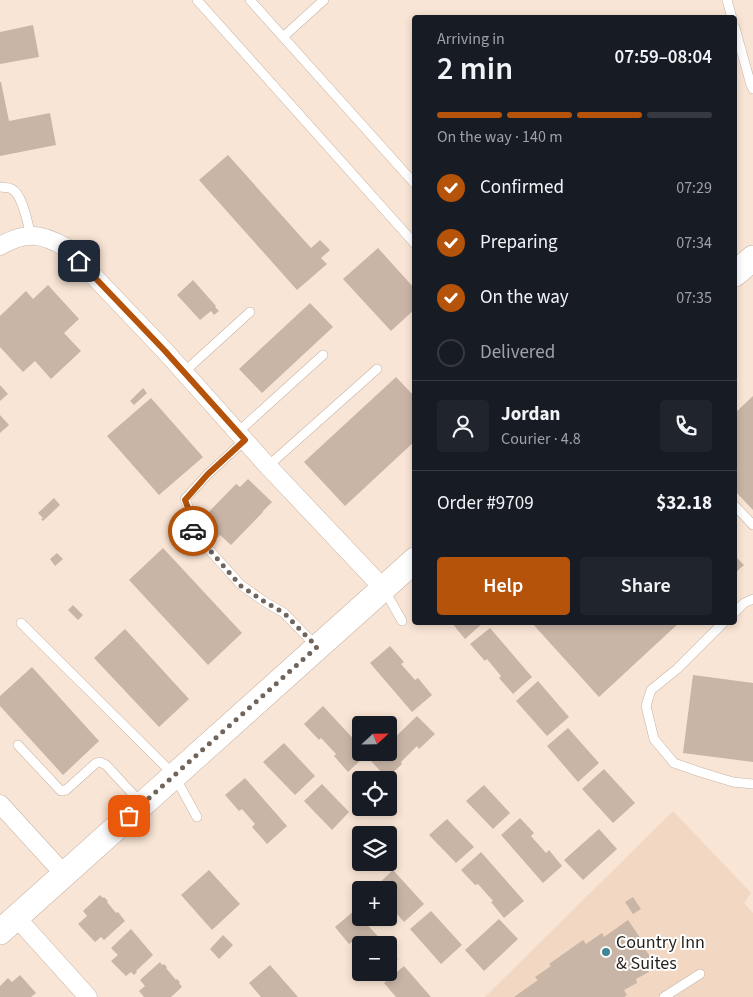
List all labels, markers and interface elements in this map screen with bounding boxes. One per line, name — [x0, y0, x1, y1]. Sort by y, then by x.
text: Arriving in — [437, 28, 505, 50]
text: 07:59–08:04 — [614, 44, 712, 71]
text: 2 min — [437, 46, 513, 92]
text: On the way · 140 m — [437, 126, 562, 148]
icon: check — [437, 174, 465, 202]
text: Confirmed — [480, 174, 564, 201]
text: 07:29 — [676, 177, 712, 199]
icon: check — [437, 229, 465, 257]
text: Preparing — [480, 229, 558, 256]
text: 07:34 — [676, 232, 712, 254]
pin — [58, 240, 100, 282]
icon: home — [65, 247, 93, 275]
icon: check — [437, 284, 465, 312]
text: On the way — [480, 284, 569, 311]
text: 07:35 — [676, 287, 712, 309]
text: Delivered — [480, 339, 555, 366]
button: person — [437, 400, 489, 452]
button: phone — [660, 400, 712, 452]
text: Jordan — [501, 401, 560, 428]
text: Courier · 4.8 — [501, 428, 581, 450]
text: Order #9709 — [437, 490, 534, 517]
text: $32.18 — [656, 490, 712, 517]
courier — [168, 506, 218, 556]
icon: car — [179, 517, 207, 545]
button: Help — [437, 557, 570, 615]
button: Share — [580, 557, 712, 615]
north arrow — [352, 716, 398, 761]
map controls — [352, 716, 397, 981]
button: locate — [352, 771, 397, 816]
pin — [108, 795, 150, 837]
icon: bag — [115, 802, 143, 830]
button: layers — [352, 826, 397, 871]
button: + — [352, 881, 397, 926]
place label: Country Inn & Suites — [616, 930, 705, 976]
button: − — [352, 936, 397, 981]
marker: Country Inn & Suites — [600, 946, 612, 958]

